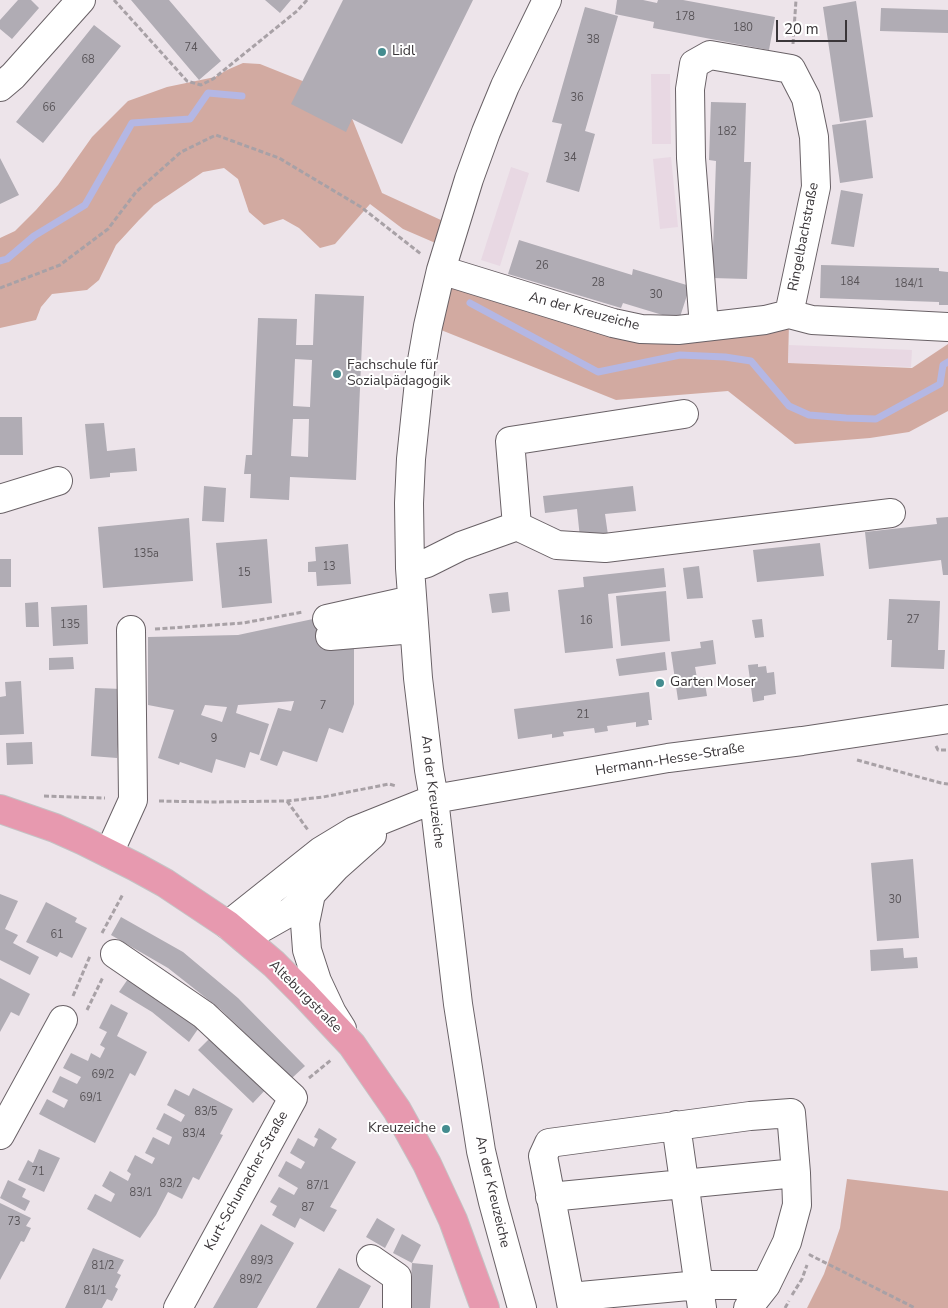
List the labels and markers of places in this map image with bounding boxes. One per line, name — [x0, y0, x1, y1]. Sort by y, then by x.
place label: Lidl — [392, 44, 415, 60]
marker: Lidl — [376, 46, 388, 58]
place label: Fachschule für Sozialpädagogik — [347, 358, 450, 391]
marker: Fachschule für Sozialpädagogik — [331, 368, 343, 380]
place label: Garten Moser — [670, 675, 756, 691]
marker: Garten Moser — [654, 677, 666, 689]
place label: Kreuzeiche — [368, 1121, 436, 1137]
marker: Kreuzeiche — [440, 1123, 452, 1135]

